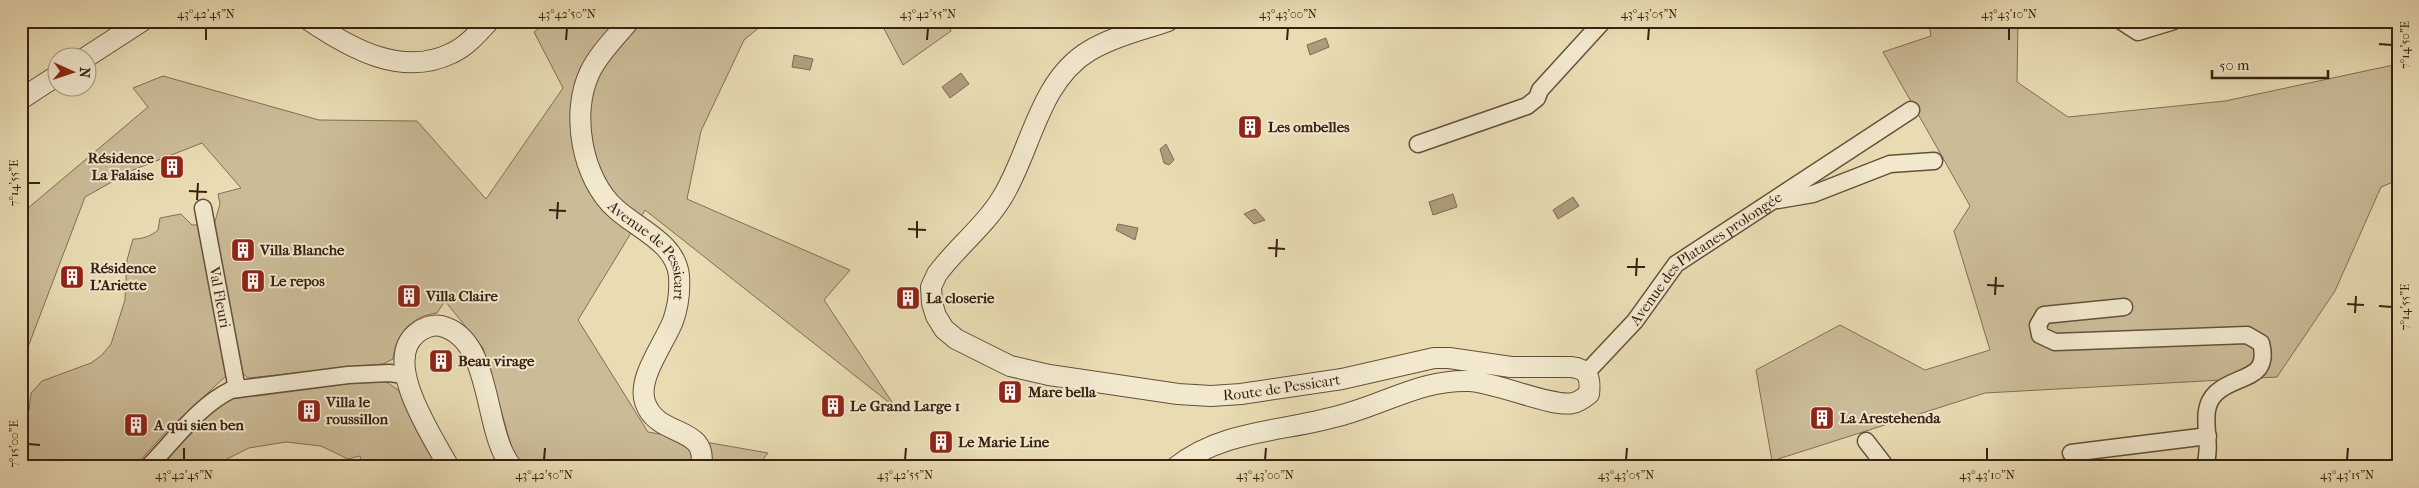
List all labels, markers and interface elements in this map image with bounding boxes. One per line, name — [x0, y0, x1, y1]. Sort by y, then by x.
text: 43°42'45"N — [177, 7, 235, 21]
text: 43°42'50"N — [538, 7, 596, 21]
text: 43°42'55"N — [900, 7, 956, 21]
text: 43°43'00"N — [1259, 7, 1317, 21]
text: 43°43'05"N — [1621, 7, 1677, 21]
text: 43°43'10"N — [1981, 7, 2037, 21]
text: 7°14'50"E — [2398, 21, 2412, 69]
north arrow — [48, 48, 98, 98]
scale bar — [2212, 48, 2328, 80]
text: 50 m — [2219, 56, 2250, 74]
text: N — [76, 67, 93, 79]
building icon: Les ombelles — [1237, 114, 1263, 140]
place label: Les ombelles — [1268, 118, 1350, 136]
place label: Résidence La Falaise — [88, 149, 155, 184]
building icon: Résidence La Falaise — [159, 154, 185, 180]
text: 7°14'55"E — [7, 160, 21, 206]
street label: Avenue des Platanes prolongée — [1625, 188, 1786, 330]
street label: Avenue de Pessicart — [603, 196, 688, 302]
building icon: Villa Blanche — [230, 237, 256, 263]
place label: Villa Blanche — [259, 241, 345, 259]
place label: Résidence L'Ariette — [90, 259, 157, 294]
building icon: Résidence L'Ariette — [59, 264, 85, 290]
street label: Val Fleuri — [205, 264, 234, 330]
building icon: Le repos — [240, 268, 266, 294]
place label: Le repos — [270, 272, 325, 290]
building icon: Villa Claire — [396, 283, 422, 309]
text: 7°14'55"E — [2398, 284, 2412, 330]
building icon: La closerie — [895, 285, 921, 311]
place label: Villa Claire — [425, 287, 499, 305]
place label: La closerie — [926, 289, 995, 307]
building icon: Beau virage — [428, 348, 454, 374]
place label: Beau virage — [458, 352, 535, 370]
street label: Route de Pessicart — [1222, 370, 1342, 404]
building icon: Mare bella — [997, 379, 1023, 405]
place label: Mare bella — [1027, 383, 1097, 401]
place label: Villa le roussillon — [325, 393, 388, 428]
building icon: Le Grand Large 1 — [820, 393, 846, 419]
place label: Le Grand Large 1 — [850, 397, 960, 415]
building icon: Villa le roussillon — [296, 398, 322, 424]
building icon: La Arestehenda — [1809, 405, 1835, 431]
place label: La Arestehenda — [1840, 409, 1942, 427]
building icon: A qui sien ben — [123, 412, 149, 438]
place label: A qui sien ben — [153, 416, 244, 434]
text: 7°15'00"E — [7, 420, 21, 468]
building icon: Le Marie Line — [928, 429, 954, 455]
place label: Le Marie Line — [958, 433, 1050, 451]
text: 43°42'45"N — [155, 468, 213, 482]
text: 43°42'50"N — [515, 468, 573, 482]
text: 43°42'55"N — [877, 468, 933, 482]
text: 43°43'00"N — [1236, 468, 1294, 482]
text: 43°43'05"N — [1598, 468, 1654, 482]
text: 43°43'10"N — [1959, 468, 2015, 482]
text: 43°43'15"N — [2320, 468, 2374, 482]

